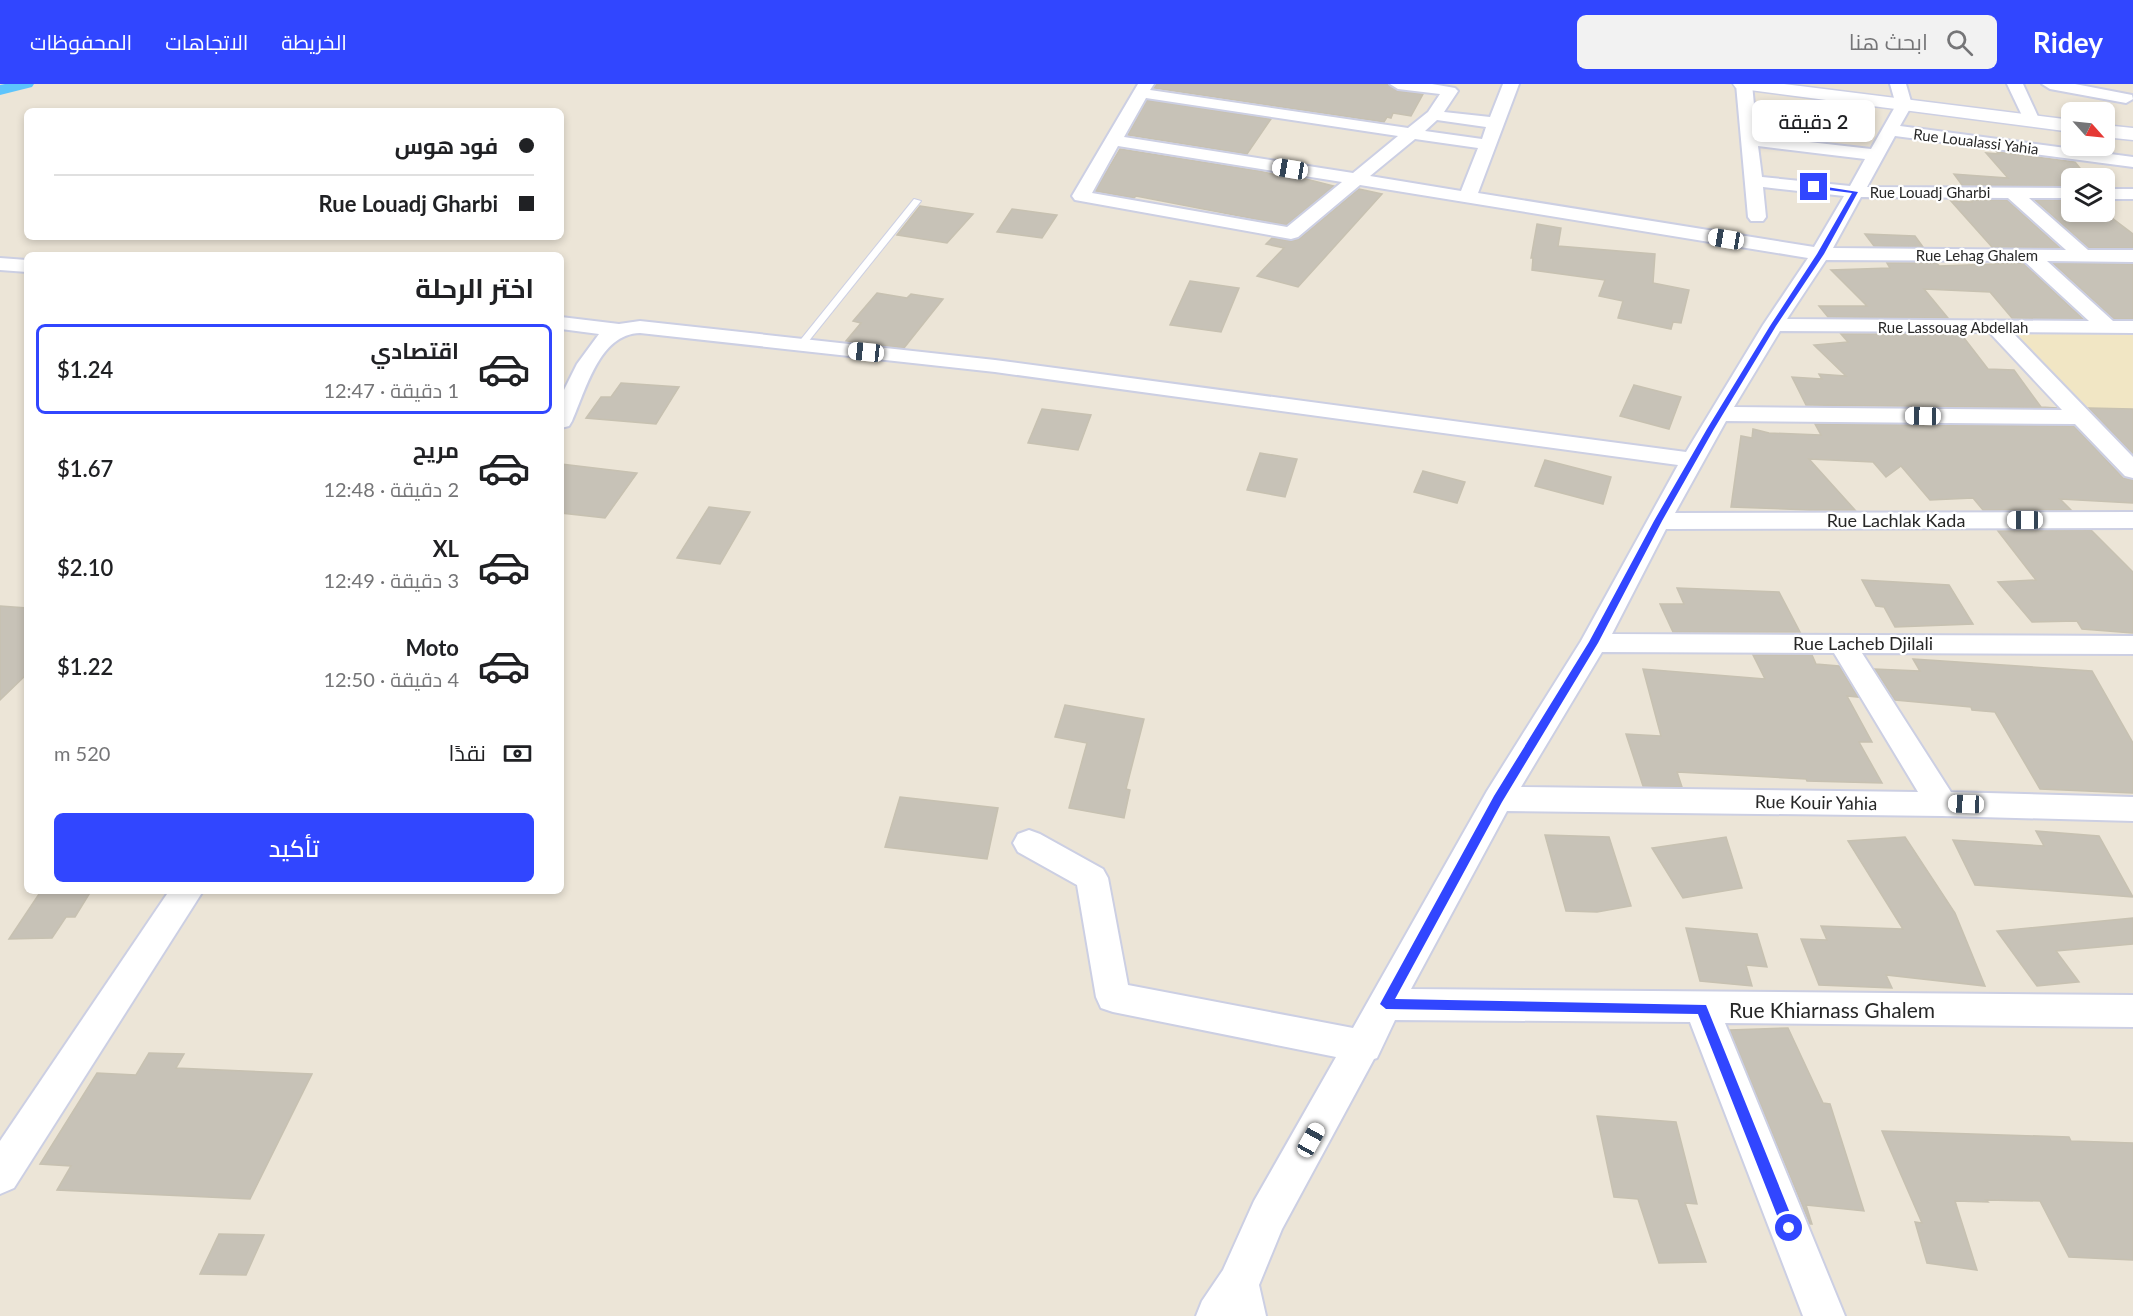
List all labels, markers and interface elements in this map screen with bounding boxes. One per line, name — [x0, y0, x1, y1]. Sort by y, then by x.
search box — [1577, 15, 1997, 69]
text: Ridey — [2033, 25, 2103, 59]
icon: search — [1943, 26, 1976, 59]
text: ابحث هنا — [1849, 28, 1928, 55]
text: المحفوظات — [30, 29, 132, 54]
text: الاتجاهات — [165, 29, 248, 54]
text: الخريطة — [281, 29, 347, 54]
callout: 2 دقيقة — [1752, 100, 1876, 142]
north arrow — [2061, 102, 2115, 156]
map controls — [2061, 102, 2115, 222]
text: 2 دقيقة — [1779, 109, 1848, 133]
street label: Rue Loualassi Yahia — [1912, 124, 2040, 158]
text: فود هوس — [395, 132, 498, 159]
car — [1271, 157, 1309, 181]
button: layers — [2061, 168, 2115, 222]
route end — [1800, 173, 1827, 200]
street label: Rue Louadj Gharbi — [1870, 183, 1990, 201]
text: Rue Louadj Gharbi — [319, 190, 498, 217]
car — [1707, 227, 1745, 251]
street label: Rue Lehag Ghalem — [1916, 246, 2038, 264]
text: اختر الرحلة — [415, 271, 534, 304]
street label: Rue Lassouag Abdellah — [1878, 318, 2028, 336]
text: اقتصادي — [370, 337, 459, 364]
car — [847, 341, 885, 363]
icon: car — [477, 342, 531, 396]
text: $1.24 — [57, 356, 113, 383]
text: 1 دقيقة · 12:47 — [323, 378, 459, 402]
car — [1905, 407, 1941, 425]
text: مريح — [413, 436, 459, 463]
icon: car — [477, 441, 531, 495]
text: $1.67 — [57, 455, 113, 482]
text: 2 دقيقة · 12:48 — [323, 477, 459, 501]
street label: Rue Lachlak Kada — [1827, 509, 1965, 531]
car — [2007, 511, 2043, 529]
text: XL — [433, 535, 459, 562]
icon: car — [477, 540, 531, 594]
text: $2.10 — [57, 554, 113, 581]
text: 3 دقيقة · 12:49 — [323, 568, 459, 592]
street label: Rue Lacheb Djilali — [1793, 632, 1933, 654]
text: Moto — [405, 634, 459, 661]
icon: car — [477, 639, 531, 693]
text: $1.22 — [57, 653, 113, 680]
text: 4 دقيقة · 12:50 — [323, 667, 459, 691]
icon: cash — [501, 737, 534, 770]
text: نقدًا — [448, 739, 486, 766]
text: 520 m — [54, 741, 110, 765]
street label: Rue Kouir Yahia — [1755, 790, 1877, 814]
car — [1948, 794, 1984, 814]
button: تأكيد — [54, 813, 534, 882]
street label: Rue Khiarnass Ghalem — [1729, 997, 1935, 1022]
car — [1294, 1120, 1328, 1160]
route start — [1775, 1214, 1802, 1241]

